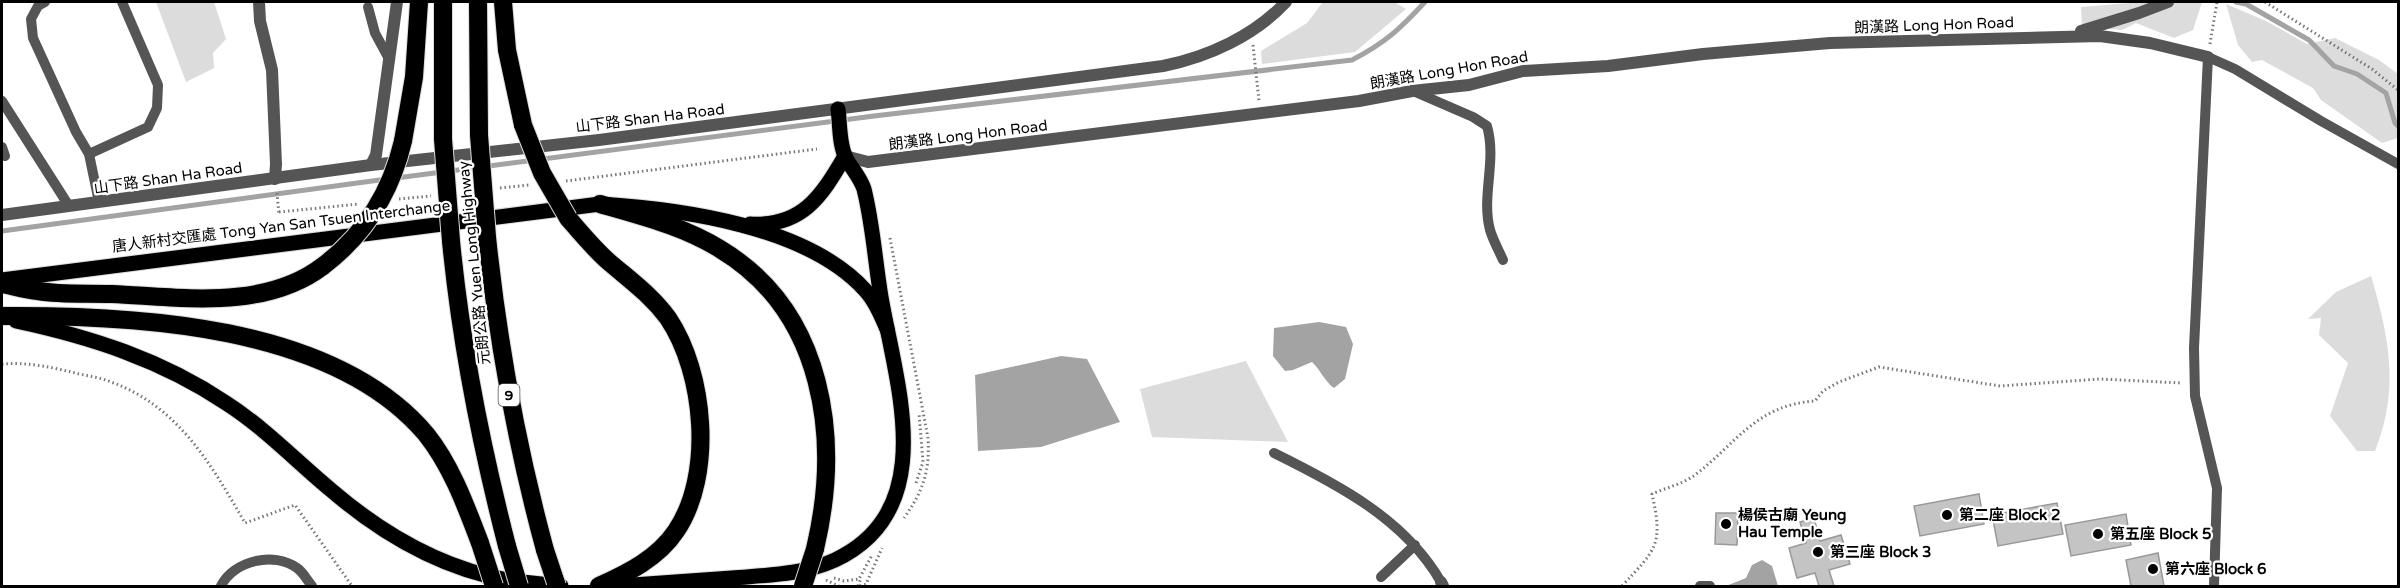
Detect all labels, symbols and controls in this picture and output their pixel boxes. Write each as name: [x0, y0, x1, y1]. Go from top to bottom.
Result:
street label: 朗漢路 Long Hon Road: [1854, 13, 2014, 37]
street label: 朗漢路 Long Hon Road: [1369, 47, 1529, 93]
street label: 山下路 Shan Ha Road: [574, 100, 726, 136]
street label: 朗漢路 Long Hon Road: [887, 116, 1049, 154]
street label: 山下路 Shan Ha Road: [92, 159, 244, 197]
street label: 元朗公路 Yuen Long Highway: [454, 160, 494, 366]
street label: 唐人新村交匯處 Tong Yan San Tsuen Interchange: [111, 196, 451, 256]
road number: 9: [498, 384, 520, 406]
place label: 楊侯古廟 Yeung Hau Temple: [1738, 506, 1847, 542]
place label: 第二座 Block 2: [1959, 506, 2061, 524]
marker: 第二座 Block 2: [1940, 508, 1954, 522]
marker: 楊侯古廟 Yeung Hau Temple: [1719, 517, 1733, 531]
place label: 第五座 Block 5: [2110, 525, 2212, 543]
marker: 第五座 Block 5: [2091, 527, 2105, 541]
place label: 第三座 Block 3: [1830, 543, 1932, 561]
marker: 第三座 Block 3: [1811, 545, 1825, 559]
place label: 第六座 Block 6: [2165, 560, 2267, 578]
marker: 第六座 Block 6: [2146, 562, 2160, 576]

